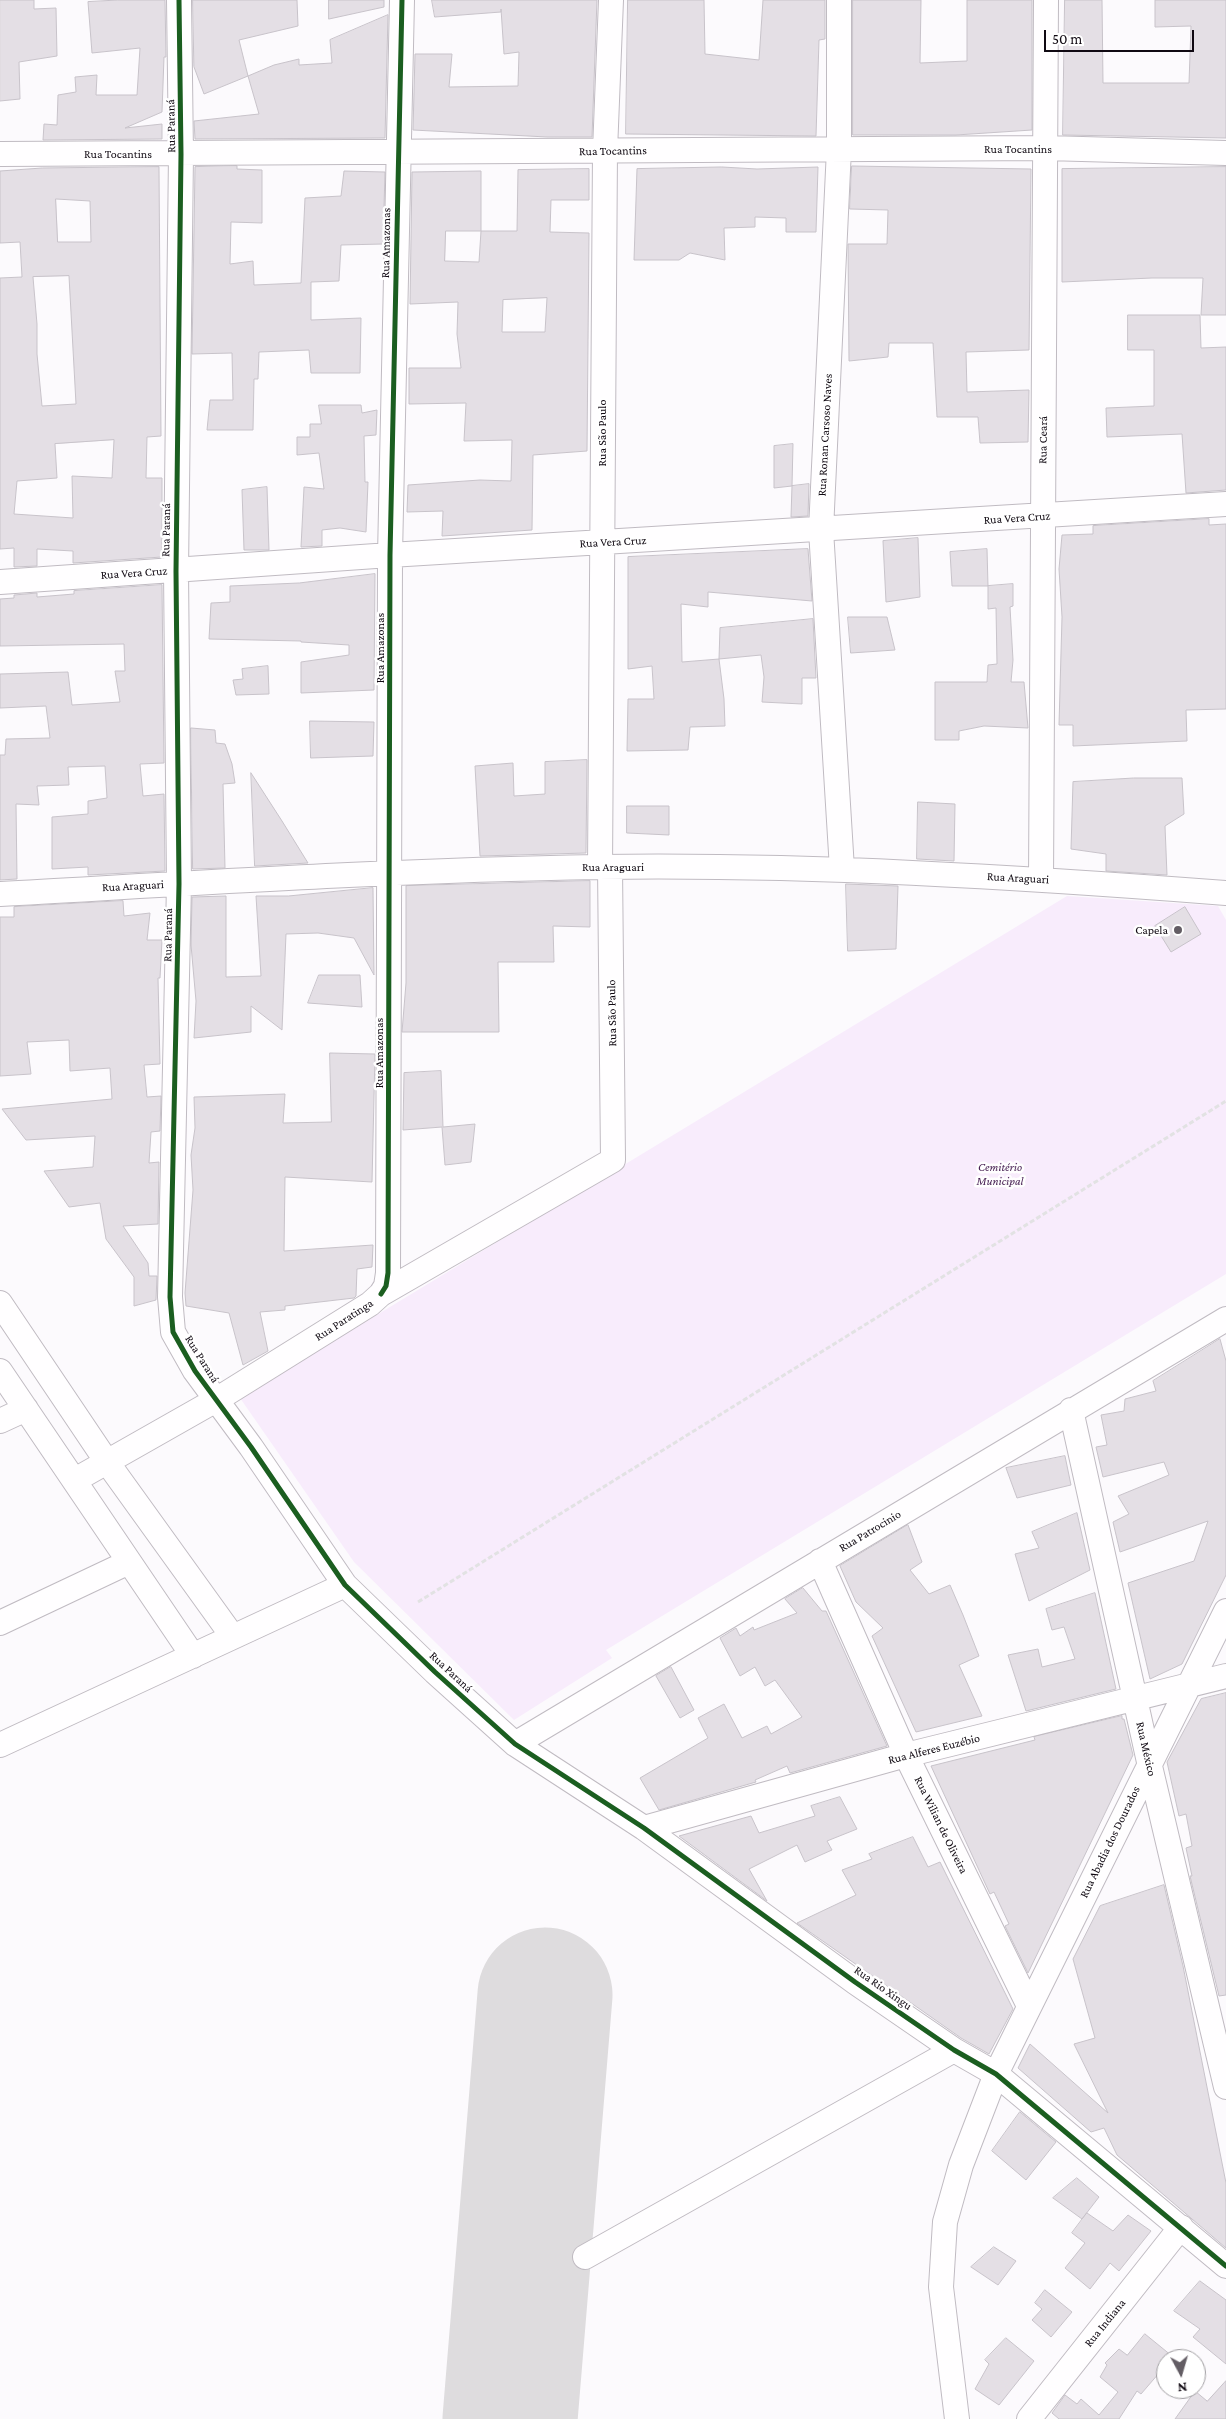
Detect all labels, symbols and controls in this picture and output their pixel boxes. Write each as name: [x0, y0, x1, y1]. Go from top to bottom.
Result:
scale bar: [1046, 20, 1196, 52]
text: 50 m: [1052, 31, 1082, 47]
street label: Rua Paraná: [163, 99, 179, 153]
street label: Rua Tocantins: [984, 142, 1052, 156]
street label: Rua Tocantins: [579, 143, 647, 159]
street label: Rua Tocantins: [84, 147, 152, 161]
street label: Rua Amazonas: [378, 208, 394, 278]
street label: Rua Ronan Carsoso Naves: [815, 373, 835, 497]
street label: Rua São Paulo: [595, 400, 609, 466]
street label: Rua Ceará: [1035, 416, 1051, 464]
street label: Rua Paraná: [158, 503, 174, 557]
street label: Rua Vera Cruz: [983, 508, 1051, 528]
street label: Rua Vera Cruz: [579, 533, 647, 551]
street label: Rua Vera Cruz: [100, 563, 168, 583]
street label: Rua Amazonas: [373, 613, 387, 683]
street label: Rua Araguari: [582, 860, 644, 874]
street label: Rua Araguari: [987, 869, 1049, 887]
street label: Rua Araguari: [102, 877, 164, 895]
street label: Rua Paraná: [160, 908, 176, 962]
place label: Capela: [1135, 923, 1168, 937]
marker: Capela: [1172, 924, 1184, 936]
street label: Rua São Paulo: [604, 979, 620, 1047]
street label: Rua Amazonas: [372, 1018, 386, 1088]
park label: Cemitério Municipal: [976, 1160, 1024, 1188]
street label: Rua Paratinga: [312, 1296, 376, 1344]
street label: Rua Paraná: [182, 1332, 222, 1386]
street label: Rua Patrocinio: [836, 1507, 904, 1555]
street label: Rua Paraná: [426, 1648, 476, 1696]
street label: Rua México: [1133, 1720, 1159, 1778]
street label: Rua Alferes Euzébio: [887, 1731, 981, 1767]
street label: Rua Wilian de Oliveira: [911, 1774, 971, 1876]
street label: Rua Abadia dos Dourados: [1077, 1784, 1143, 1900]
street label: Rua Rio Xingu: [851, 1963, 915, 2013]
street label: Rua Indiana: [1081, 2296, 1129, 2350]
north arrow: [1156, 2349, 1206, 2399]
text: N: [1177, 2379, 1188, 2396]

